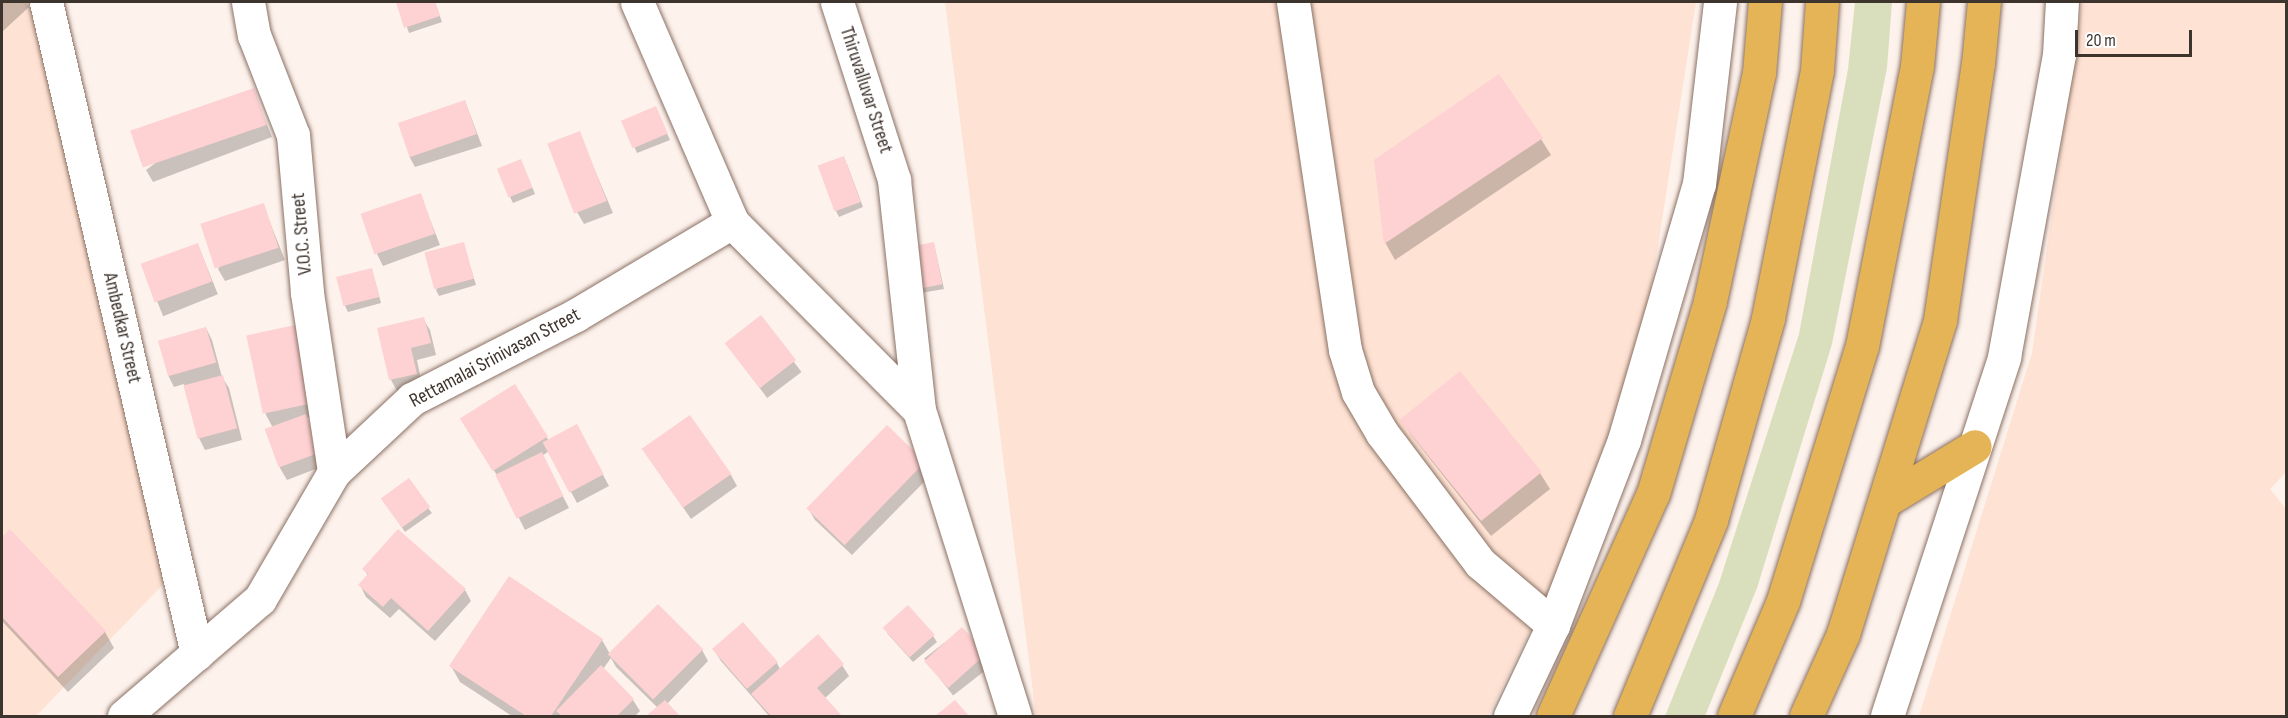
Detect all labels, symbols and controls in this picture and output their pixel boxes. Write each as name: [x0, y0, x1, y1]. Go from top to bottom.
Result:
scale bar: [2078, 18, 2195, 56]
street label: Thiruvalluvar Street: [834, 24, 898, 156]
text: 20 m: [2086, 30, 2116, 51]
street label: V.O.C. Street: [286, 192, 318, 276]
street label: Ambedkar Street: [98, 270, 146, 386]
street label: Rettamalai Srinivasan Street: [406, 303, 584, 413]

